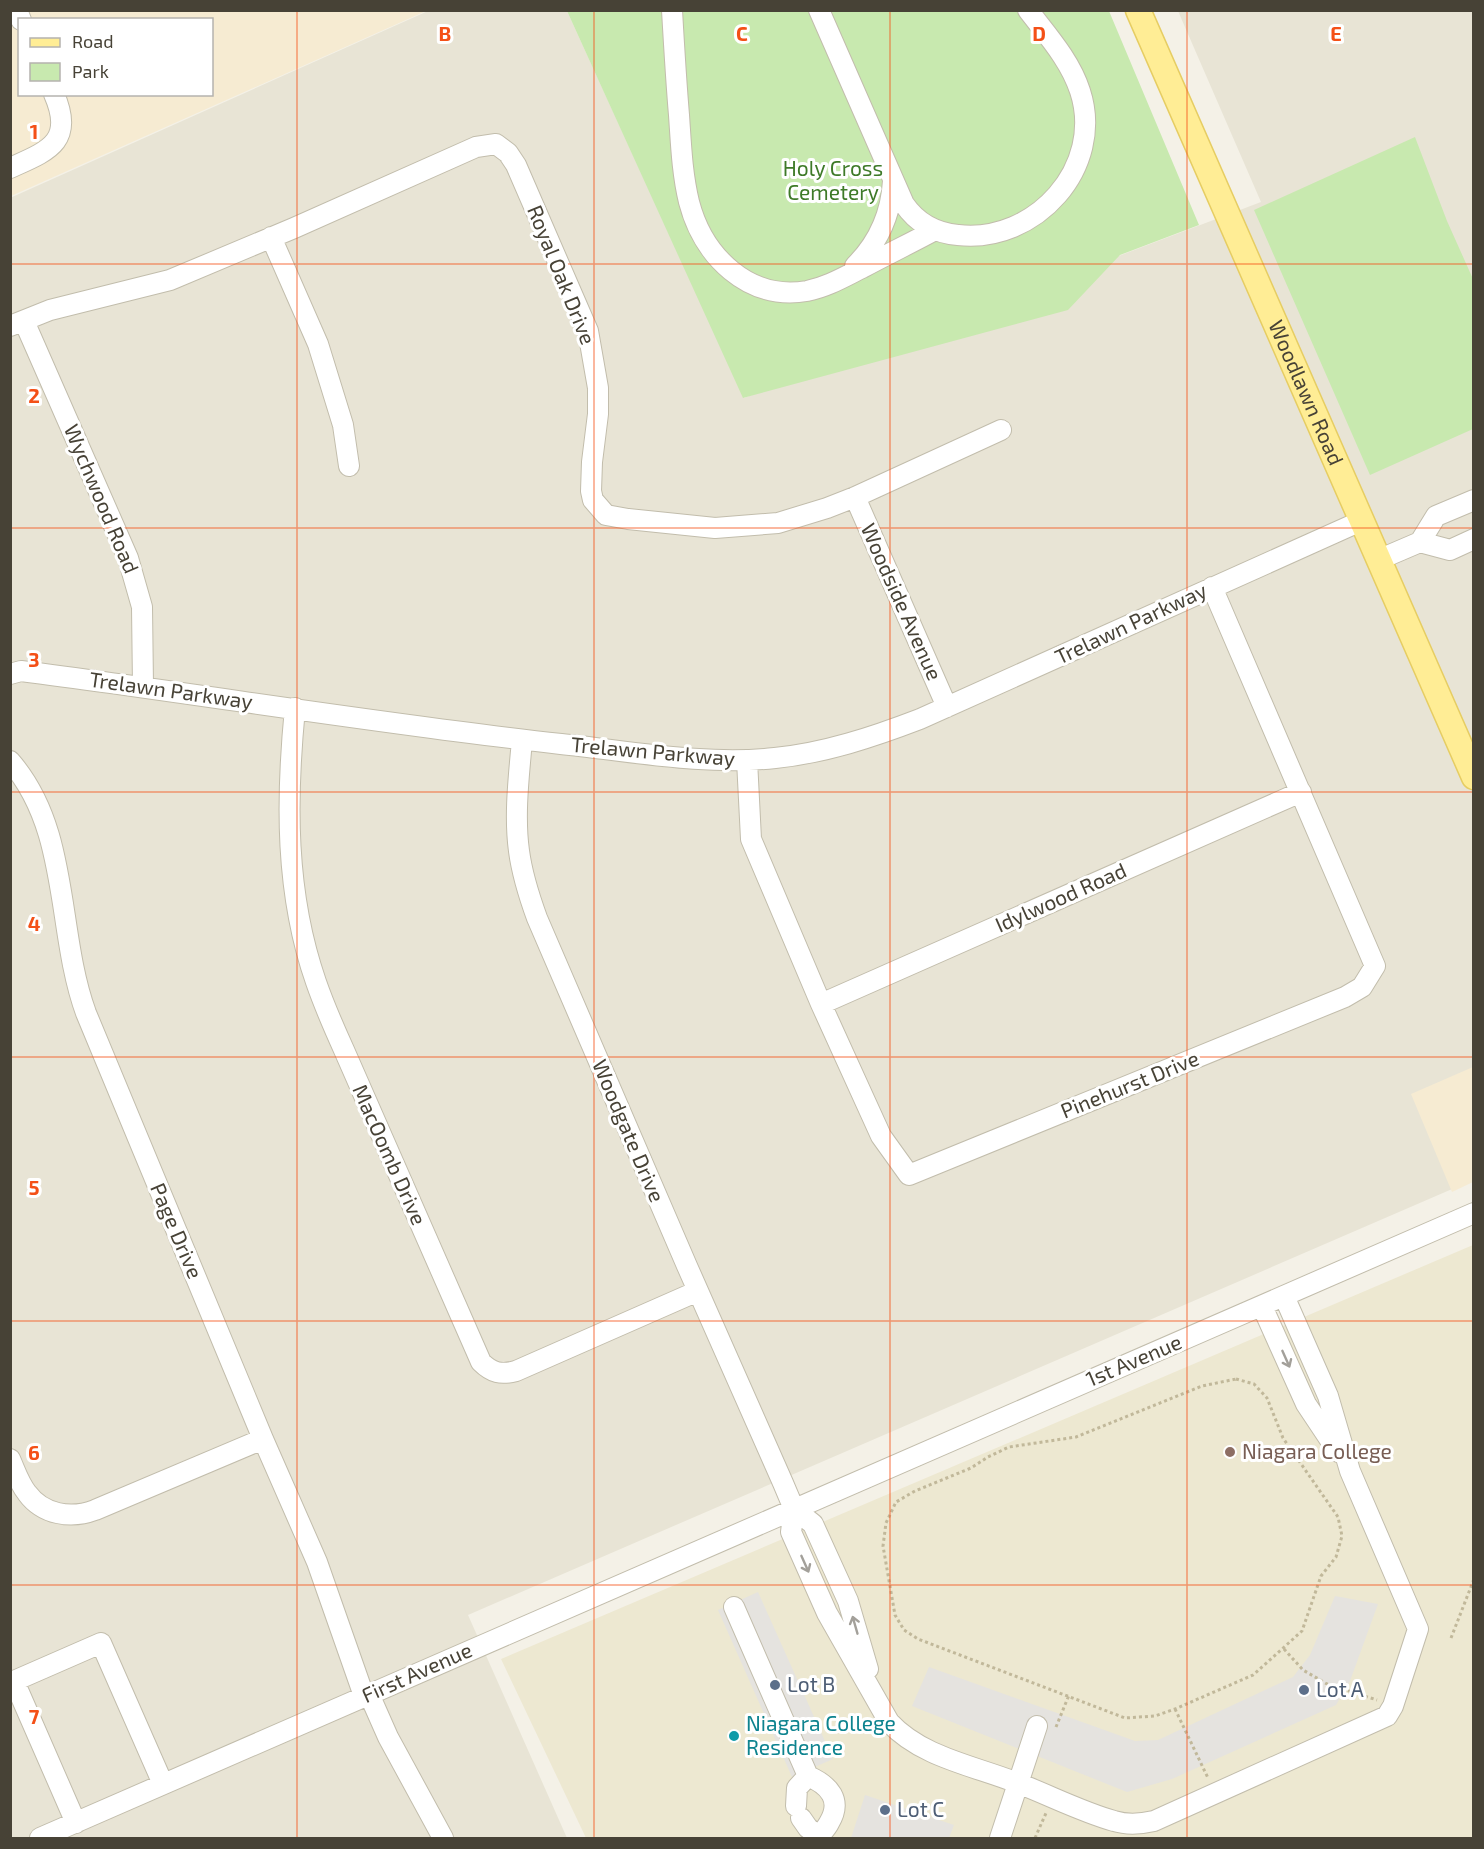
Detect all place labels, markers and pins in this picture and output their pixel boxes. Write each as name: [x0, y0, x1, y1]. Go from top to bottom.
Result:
place label: Niagara College: [1242, 1438, 1392, 1463]
marker: Niagara College: [1223, 1445, 1237, 1459]
place label: Lot B: [787, 1671, 835, 1696]
place label: Lot A: [1316, 1676, 1364, 1701]
marker: Lot B: [768, 1678, 782, 1692]
marker: Lot A: [1297, 1683, 1311, 1697]
place label: Niagara College Residence: [746, 1710, 896, 1759]
marker: Niagara College Residence: [727, 1729, 741, 1743]
place label: Lot C: [897, 1796, 944, 1821]
marker: Lot C: [878, 1803, 892, 1817]

